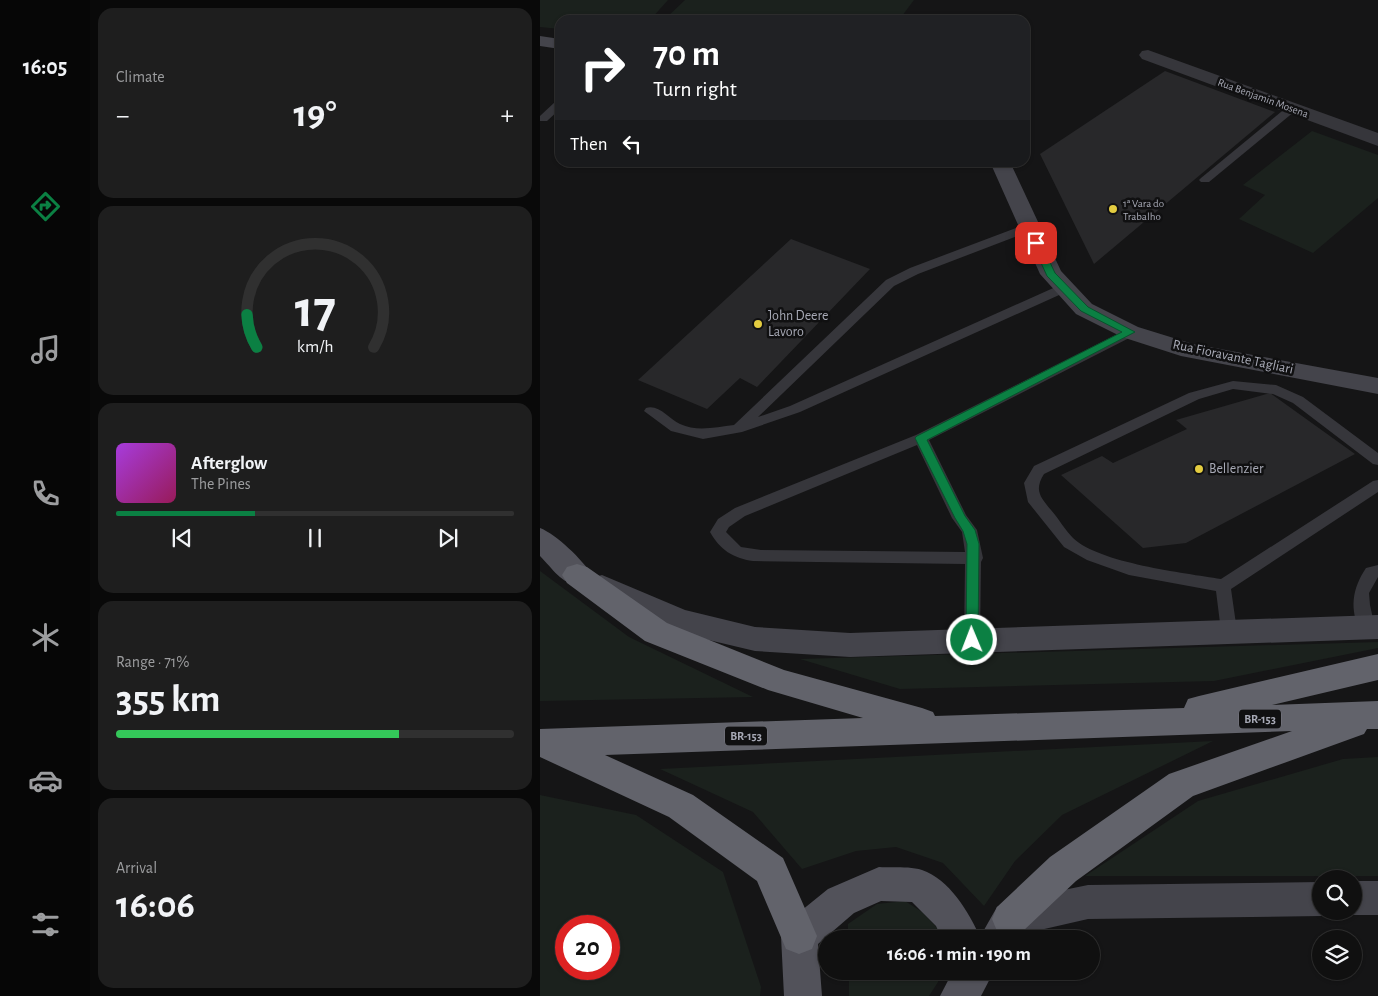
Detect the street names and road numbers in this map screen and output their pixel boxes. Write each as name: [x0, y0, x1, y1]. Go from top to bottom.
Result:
street label: Rua Benjamin Mosena: [1216, 76, 1310, 120]
street label: Rua Fioravante Tagliari: [1171, 337, 1295, 377]
road number: BR-153: [1239, 710, 1281, 729]
road number: BR-153: [725, 726, 767, 746]

